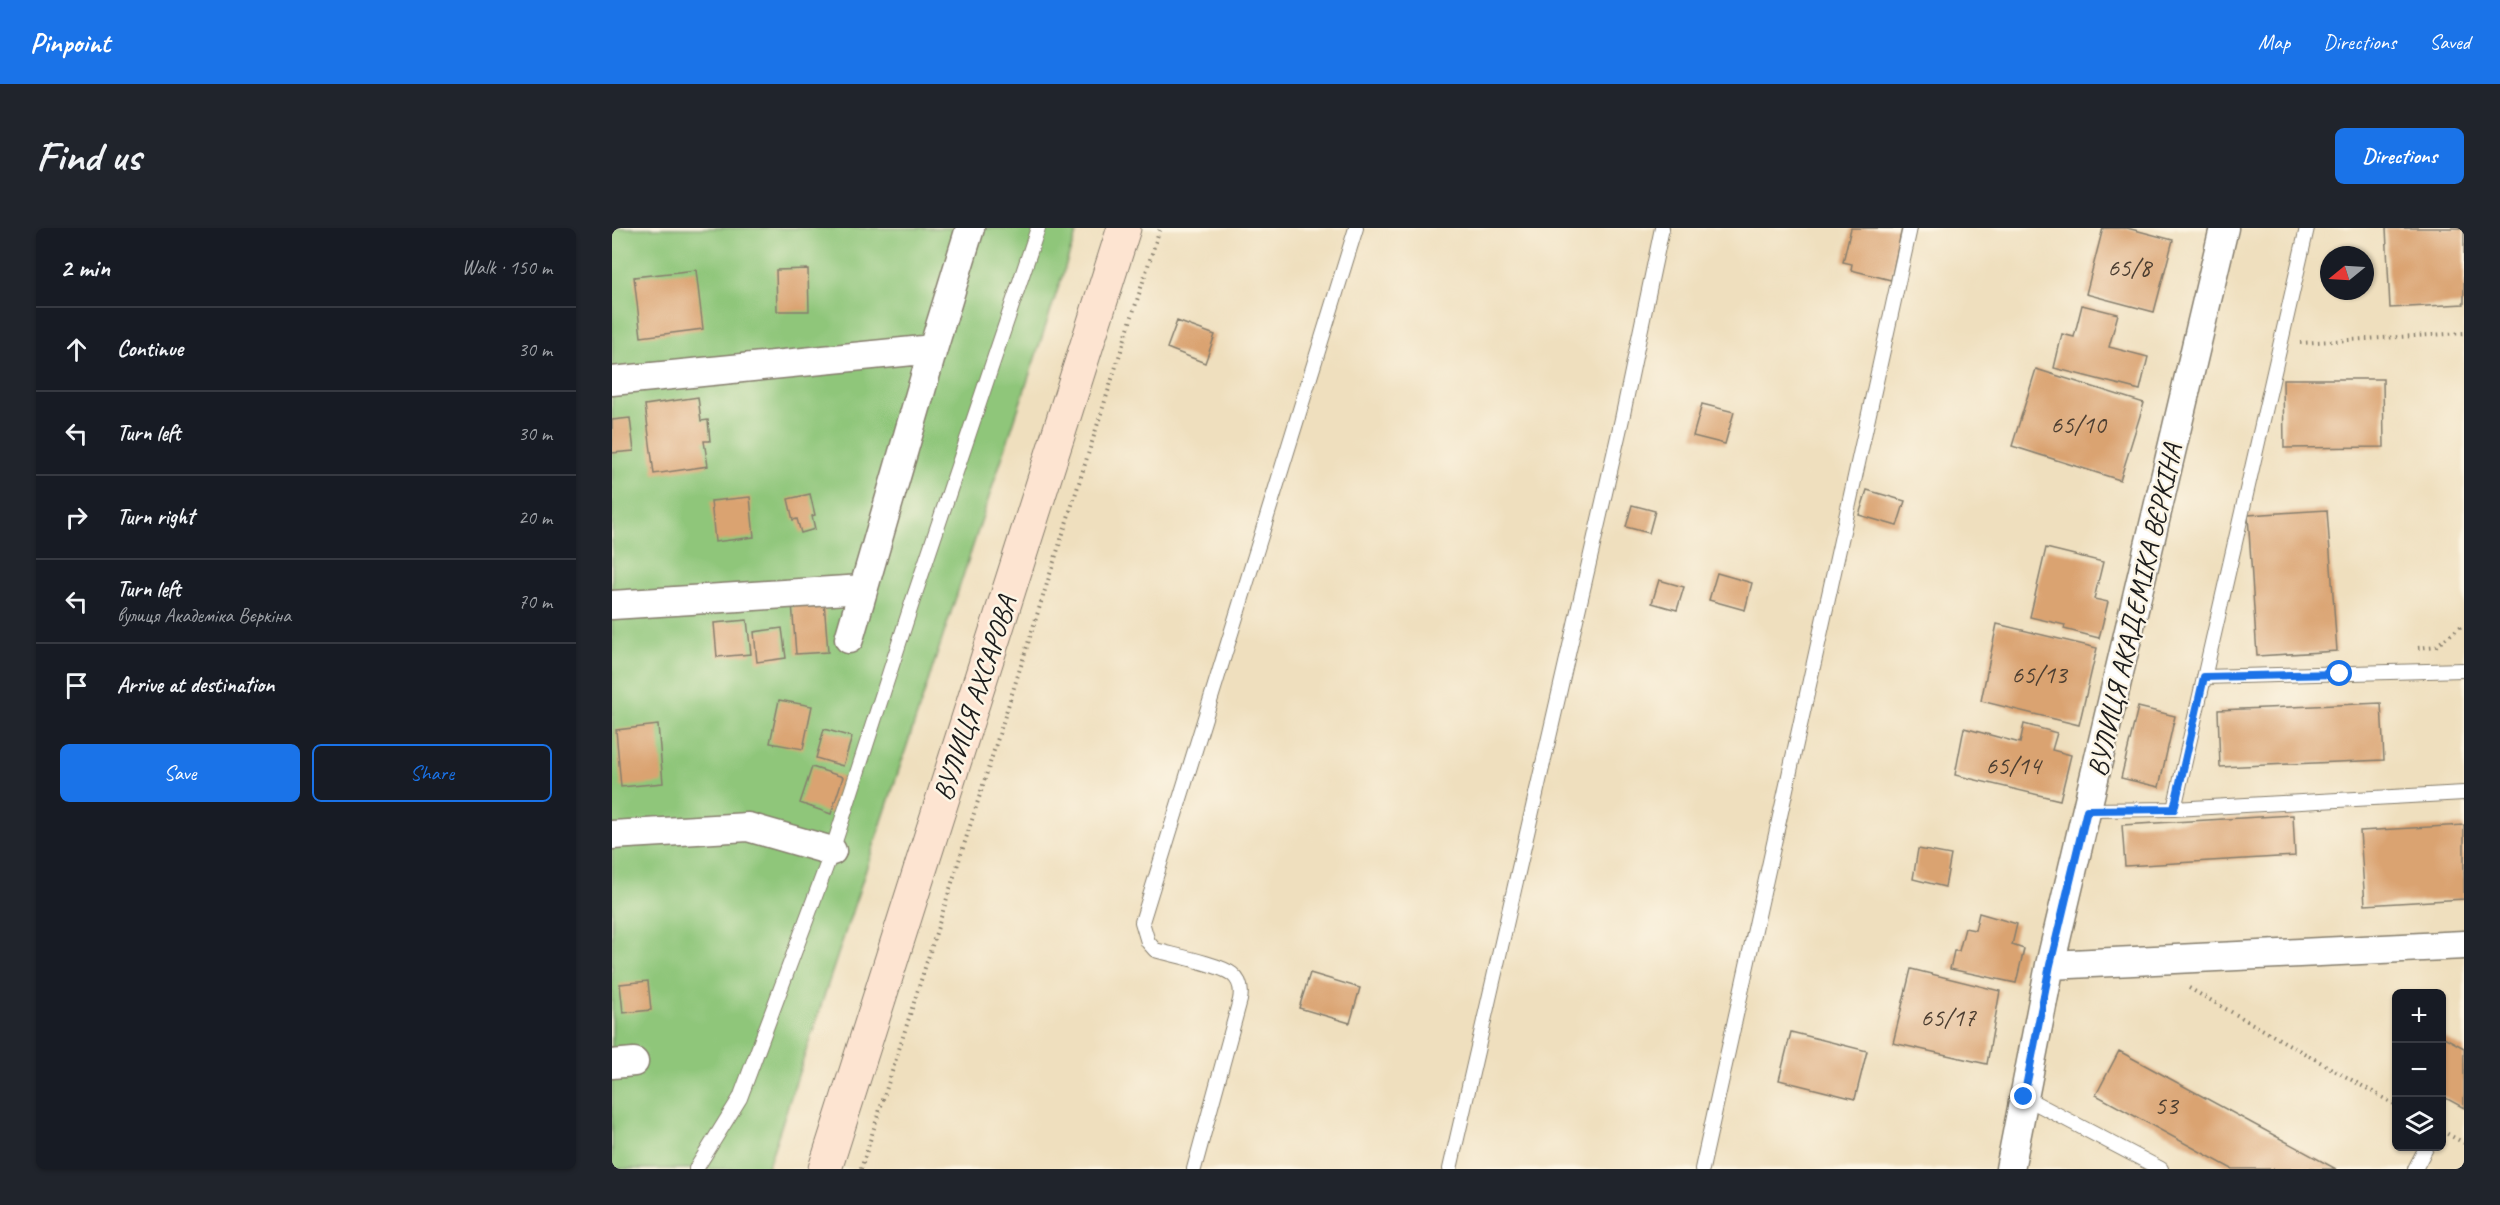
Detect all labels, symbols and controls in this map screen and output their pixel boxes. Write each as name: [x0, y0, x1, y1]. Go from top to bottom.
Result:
text: Pinpoint: [30, 25, 110, 60]
text: Map: [2258, 29, 2290, 55]
text: Directions: [2323, 29, 2396, 55]
text: Saved: [2429, 29, 2470, 55]
button: Directions: [2335, 128, 2464, 184]
text: Find us: [36, 130, 141, 183]
north arrow: [2320, 246, 2374, 300]
text: 2 min: [60, 251, 110, 284]
house number: 65/8: [2107, 251, 2153, 284]
text: Walk · 150 m: [462, 255, 552, 280]
icon: ahead: [60, 333, 93, 366]
text: Continue: [117, 335, 183, 363]
text: 30 m: [518, 337, 552, 362]
house number: 65/10: [2050, 408, 2108, 441]
icon: left: [60, 417, 93, 450]
text: Turn left: [117, 419, 181, 447]
text: 30 m: [518, 421, 552, 446]
street label: ВУЛИЦЯ АКАДЕМІКА ВЄРКІНА: [2079, 439, 2190, 780]
icon: right: [60, 501, 93, 534]
text: Turn right: [117, 503, 194, 531]
text: 20 m: [518, 505, 552, 530]
text: Turn left: [117, 575, 181, 603]
icon: left: [60, 585, 93, 618]
text: 70 m: [518, 589, 552, 614]
street label: ВУЛИЦЯ АХСАРОВА: [925, 590, 1025, 805]
text: вулиця Академіка Вєркіна: [117, 603, 291, 628]
house number: 65/13: [2011, 658, 2069, 691]
route start: [2326, 660, 2352, 686]
icon: arrive: [60, 669, 93, 702]
text: Arrive at destination: [117, 671, 274, 699]
button: Save: [60, 744, 300, 802]
button: Share: [312, 744, 552, 802]
house number: 65/14: [1985, 749, 2043, 782]
map controls: [2392, 989, 2446, 1151]
button: +: [2392, 989, 2446, 1043]
house number: 65/17: [1920, 1001, 1977, 1034]
button: −: [2392, 1043, 2446, 1097]
route end: [2010, 1083, 2036, 1109]
house number: 53: [2154, 1089, 2180, 1122]
button: layers: [2392, 1097, 2446, 1151]

